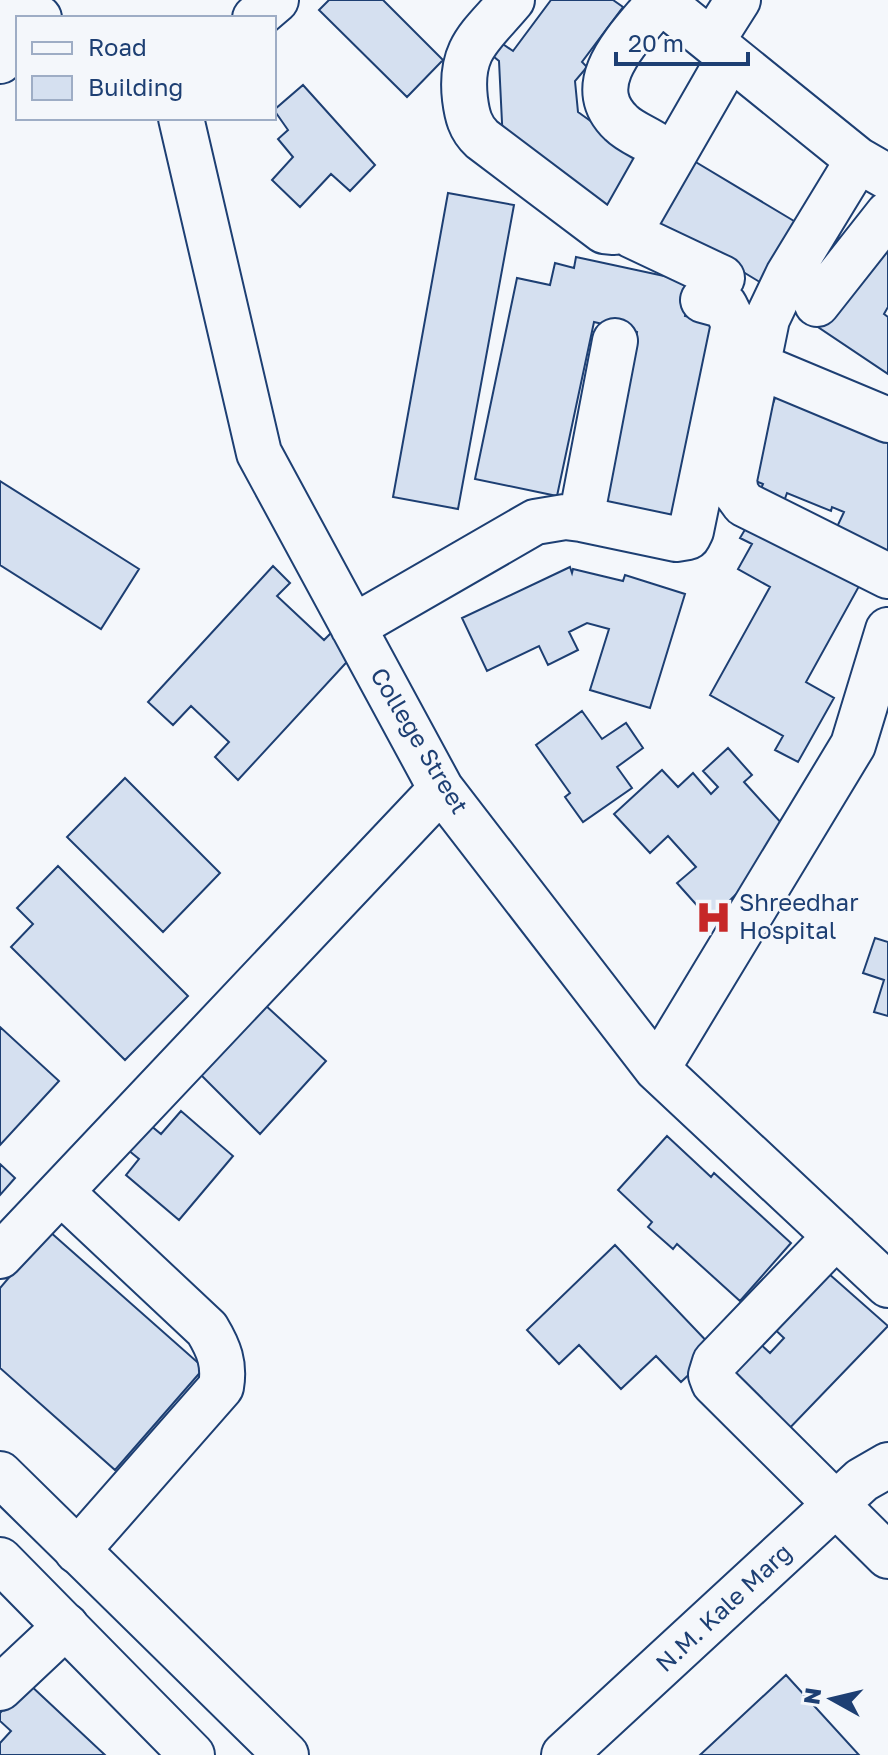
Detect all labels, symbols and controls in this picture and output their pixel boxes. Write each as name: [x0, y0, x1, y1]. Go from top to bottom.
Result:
legend: [16, 16, 276, 120]
scale bar: [616, 16, 748, 66]
text: 20 m: [628, 28, 684, 57]
text: Road: [88, 32, 147, 61]
text: Building: [88, 72, 183, 101]
street label: College Street: [365, 662, 475, 819]
place label: Shreedhar Hospital: [739, 887, 859, 944]
hospital icon: Shreedhar Hospital: [694, 898, 732, 936]
street label: N.M. Kale Marg: [649, 1537, 797, 1677]
north arrow: [792, 1659, 872, 1739]
text: N: [797, 1686, 826, 1706]

